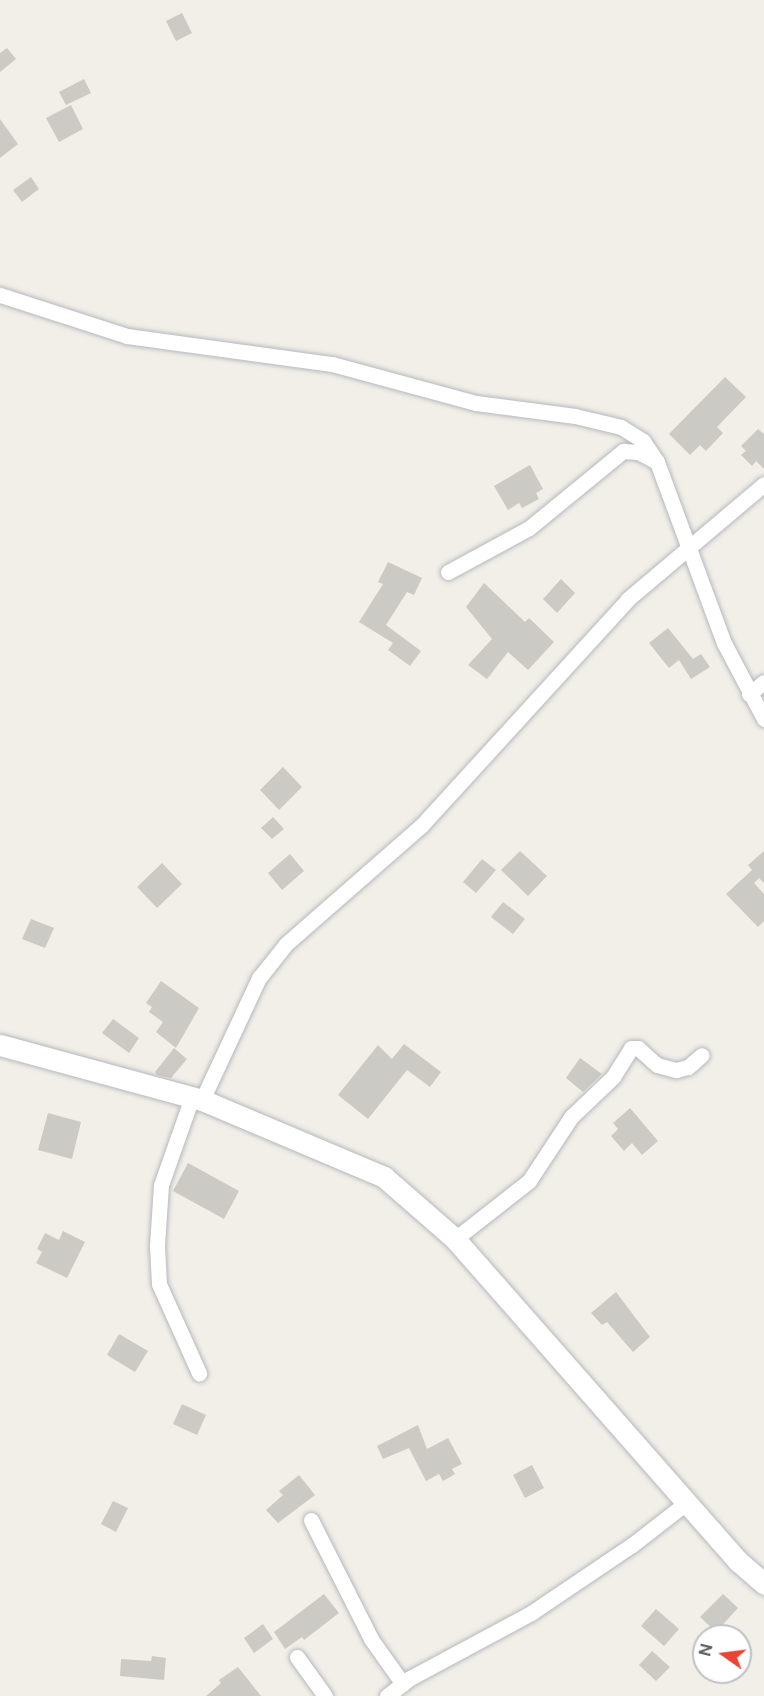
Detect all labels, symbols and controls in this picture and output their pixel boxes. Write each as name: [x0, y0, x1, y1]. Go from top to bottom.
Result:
north arrow: [692, 1624, 752, 1684]
text: N: [695, 1642, 717, 1658]

